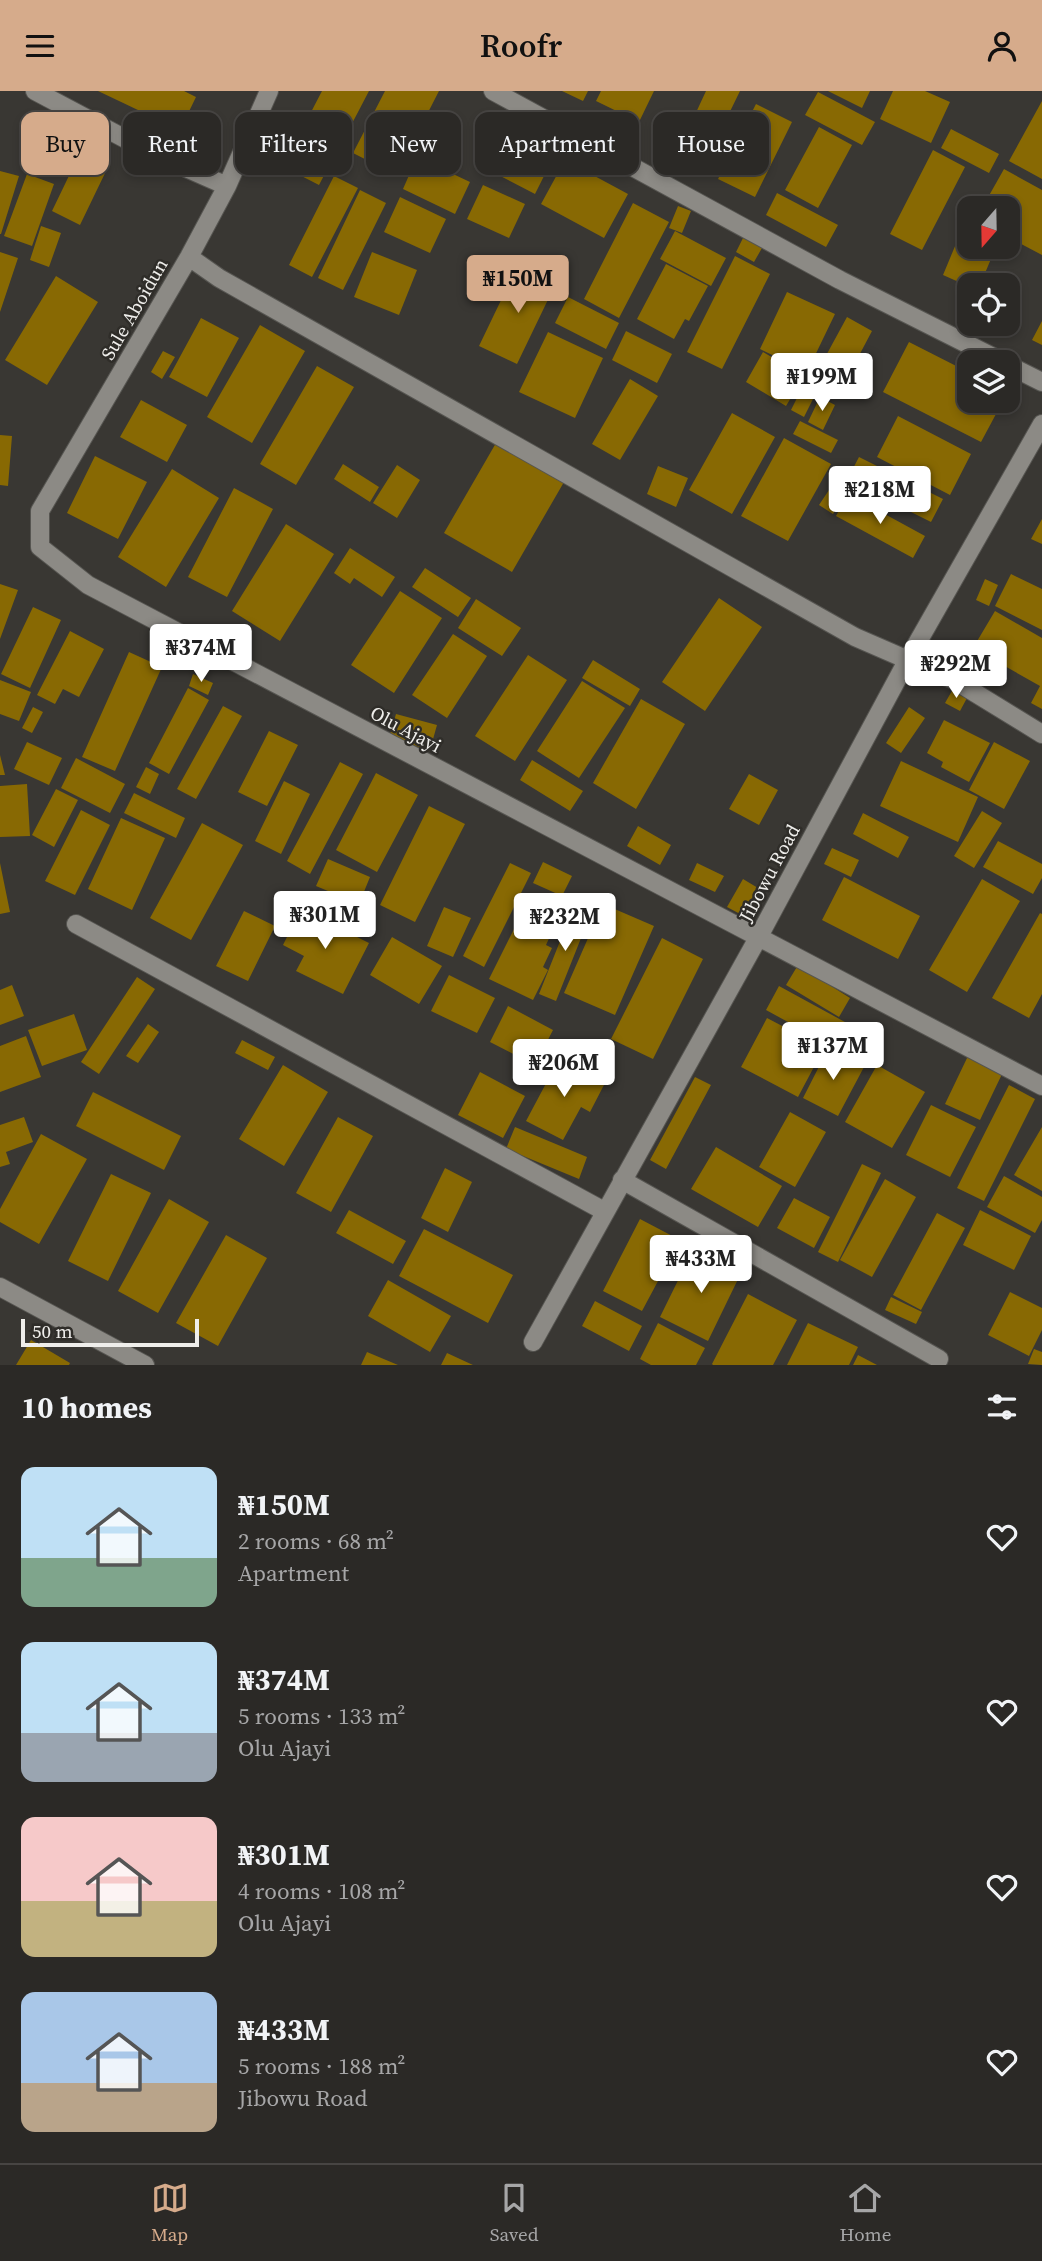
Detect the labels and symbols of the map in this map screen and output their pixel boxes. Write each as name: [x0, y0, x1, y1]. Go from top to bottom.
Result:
north arrow: [957, 196, 1020, 259]
street label: Sule Aboidun: [94, 253, 174, 365]
pin: ₦150M: [469, 255, 567, 315]
pin: ₦199M: [773, 353, 871, 413]
pin: ₦218M: [831, 467, 929, 526]
pin: ₦374M: [152, 625, 250, 684]
pin: ₦292M: [907, 641, 1005, 700]
street label: Olu Ajayi: [366, 699, 446, 759]
street label: Jibowu Road: [732, 819, 806, 927]
pin: ₦301M: [276, 891, 374, 951]
pin: ₦232M: [516, 893, 614, 953]
pin: ₦137M: [784, 1023, 882, 1082]
pin: ₦206M: [515, 1039, 613, 1099]
pin: ₦433M: [652, 1235, 750, 1295]
scale bar: [21, 1316, 200, 1348]

